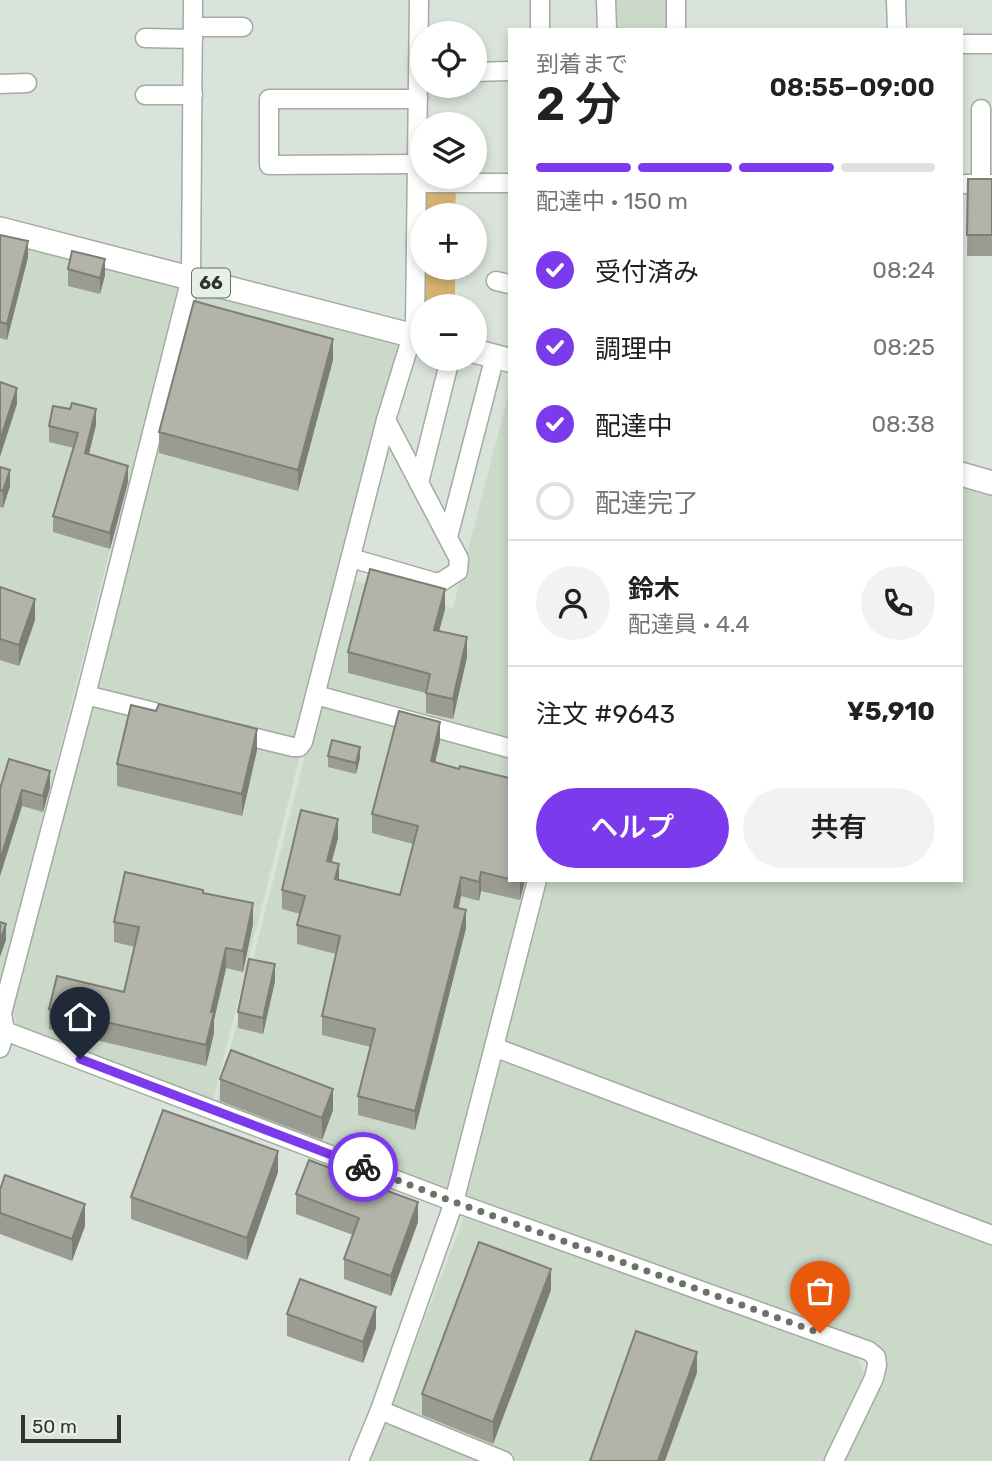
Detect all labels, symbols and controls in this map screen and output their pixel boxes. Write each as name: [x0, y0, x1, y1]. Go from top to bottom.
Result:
map controls: [410, 21, 487, 371]
button: locate: [410, 21, 487, 98]
text: 到着まで: [536, 50, 628, 78]
text: 08:55–09:00: [769, 72, 935, 103]
text: 2 分: [536, 77, 621, 132]
button: layers: [410, 112, 487, 189]
text: 配達中 · 150 m: [536, 187, 688, 215]
button: +: [410, 203, 487, 280]
icon: check: [536, 251, 574, 289]
text: 08:24: [872, 256, 935, 284]
text: 受付済み: [595, 257, 699, 288]
road number: 66: [192, 268, 230, 298]
button: −: [410, 294, 487, 371]
icon: check: [536, 328, 574, 366]
text: 08:25: [873, 333, 935, 361]
text: 調理中: [595, 334, 673, 365]
icon: check: [536, 405, 574, 443]
text: 08:38: [871, 410, 935, 438]
text: 配達中: [595, 411, 673, 442]
text: 配達完了: [595, 488, 699, 519]
button: person: [536, 566, 610, 640]
button: phone: [861, 566, 935, 640]
text: 鈴木: [628, 574, 680, 605]
text: 配達員 · 4.4: [628, 610, 750, 638]
text: ¥5,910: [847, 696, 935, 727]
text: 注文 #9643: [536, 699, 675, 730]
button: ヘルプ: [536, 788, 729, 868]
button: 共有: [743, 788, 935, 868]
pin: [50, 987, 110, 1059]
icon: home: [61, 998, 99, 1036]
courier: [328, 1132, 398, 1202]
icon: bike: [344, 1148, 382, 1186]
pin: [790, 1261, 850, 1333]
icon: bag: [801, 1272, 839, 1310]
scale bar: [21, 1412, 121, 1444]
text: 50 m: [32, 1415, 77, 1438]

